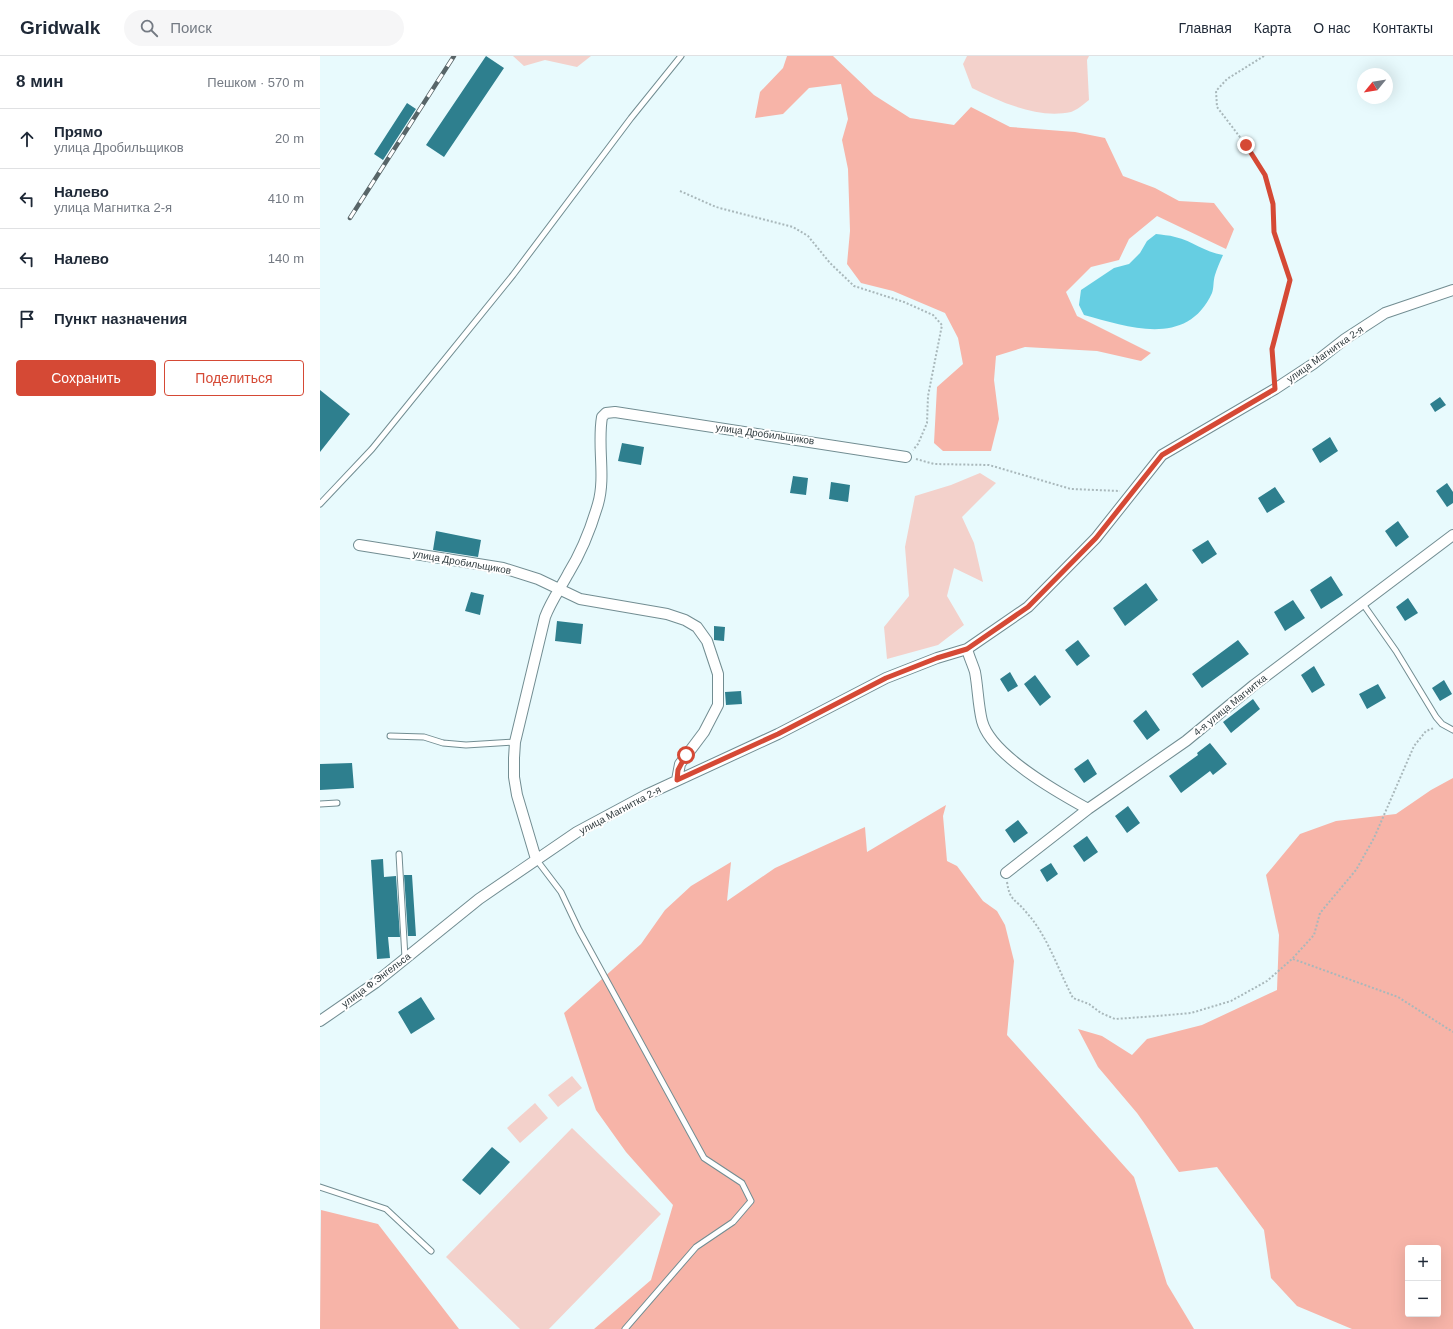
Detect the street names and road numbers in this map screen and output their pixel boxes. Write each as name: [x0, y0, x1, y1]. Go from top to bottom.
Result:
street label: улица Магнитка 2-я: [1285, 323, 1365, 385]
street label: улица Дробильщиков: [715, 422, 815, 446]
street label: улица Дробильщиков: [412, 548, 512, 576]
street label: 4-я улица Магнитка: [1191, 672, 1269, 738]
street label: улица Магнитка 2-я: [577, 784, 663, 836]
street label: улица Ф.Энгельса: [339, 950, 413, 1010]

